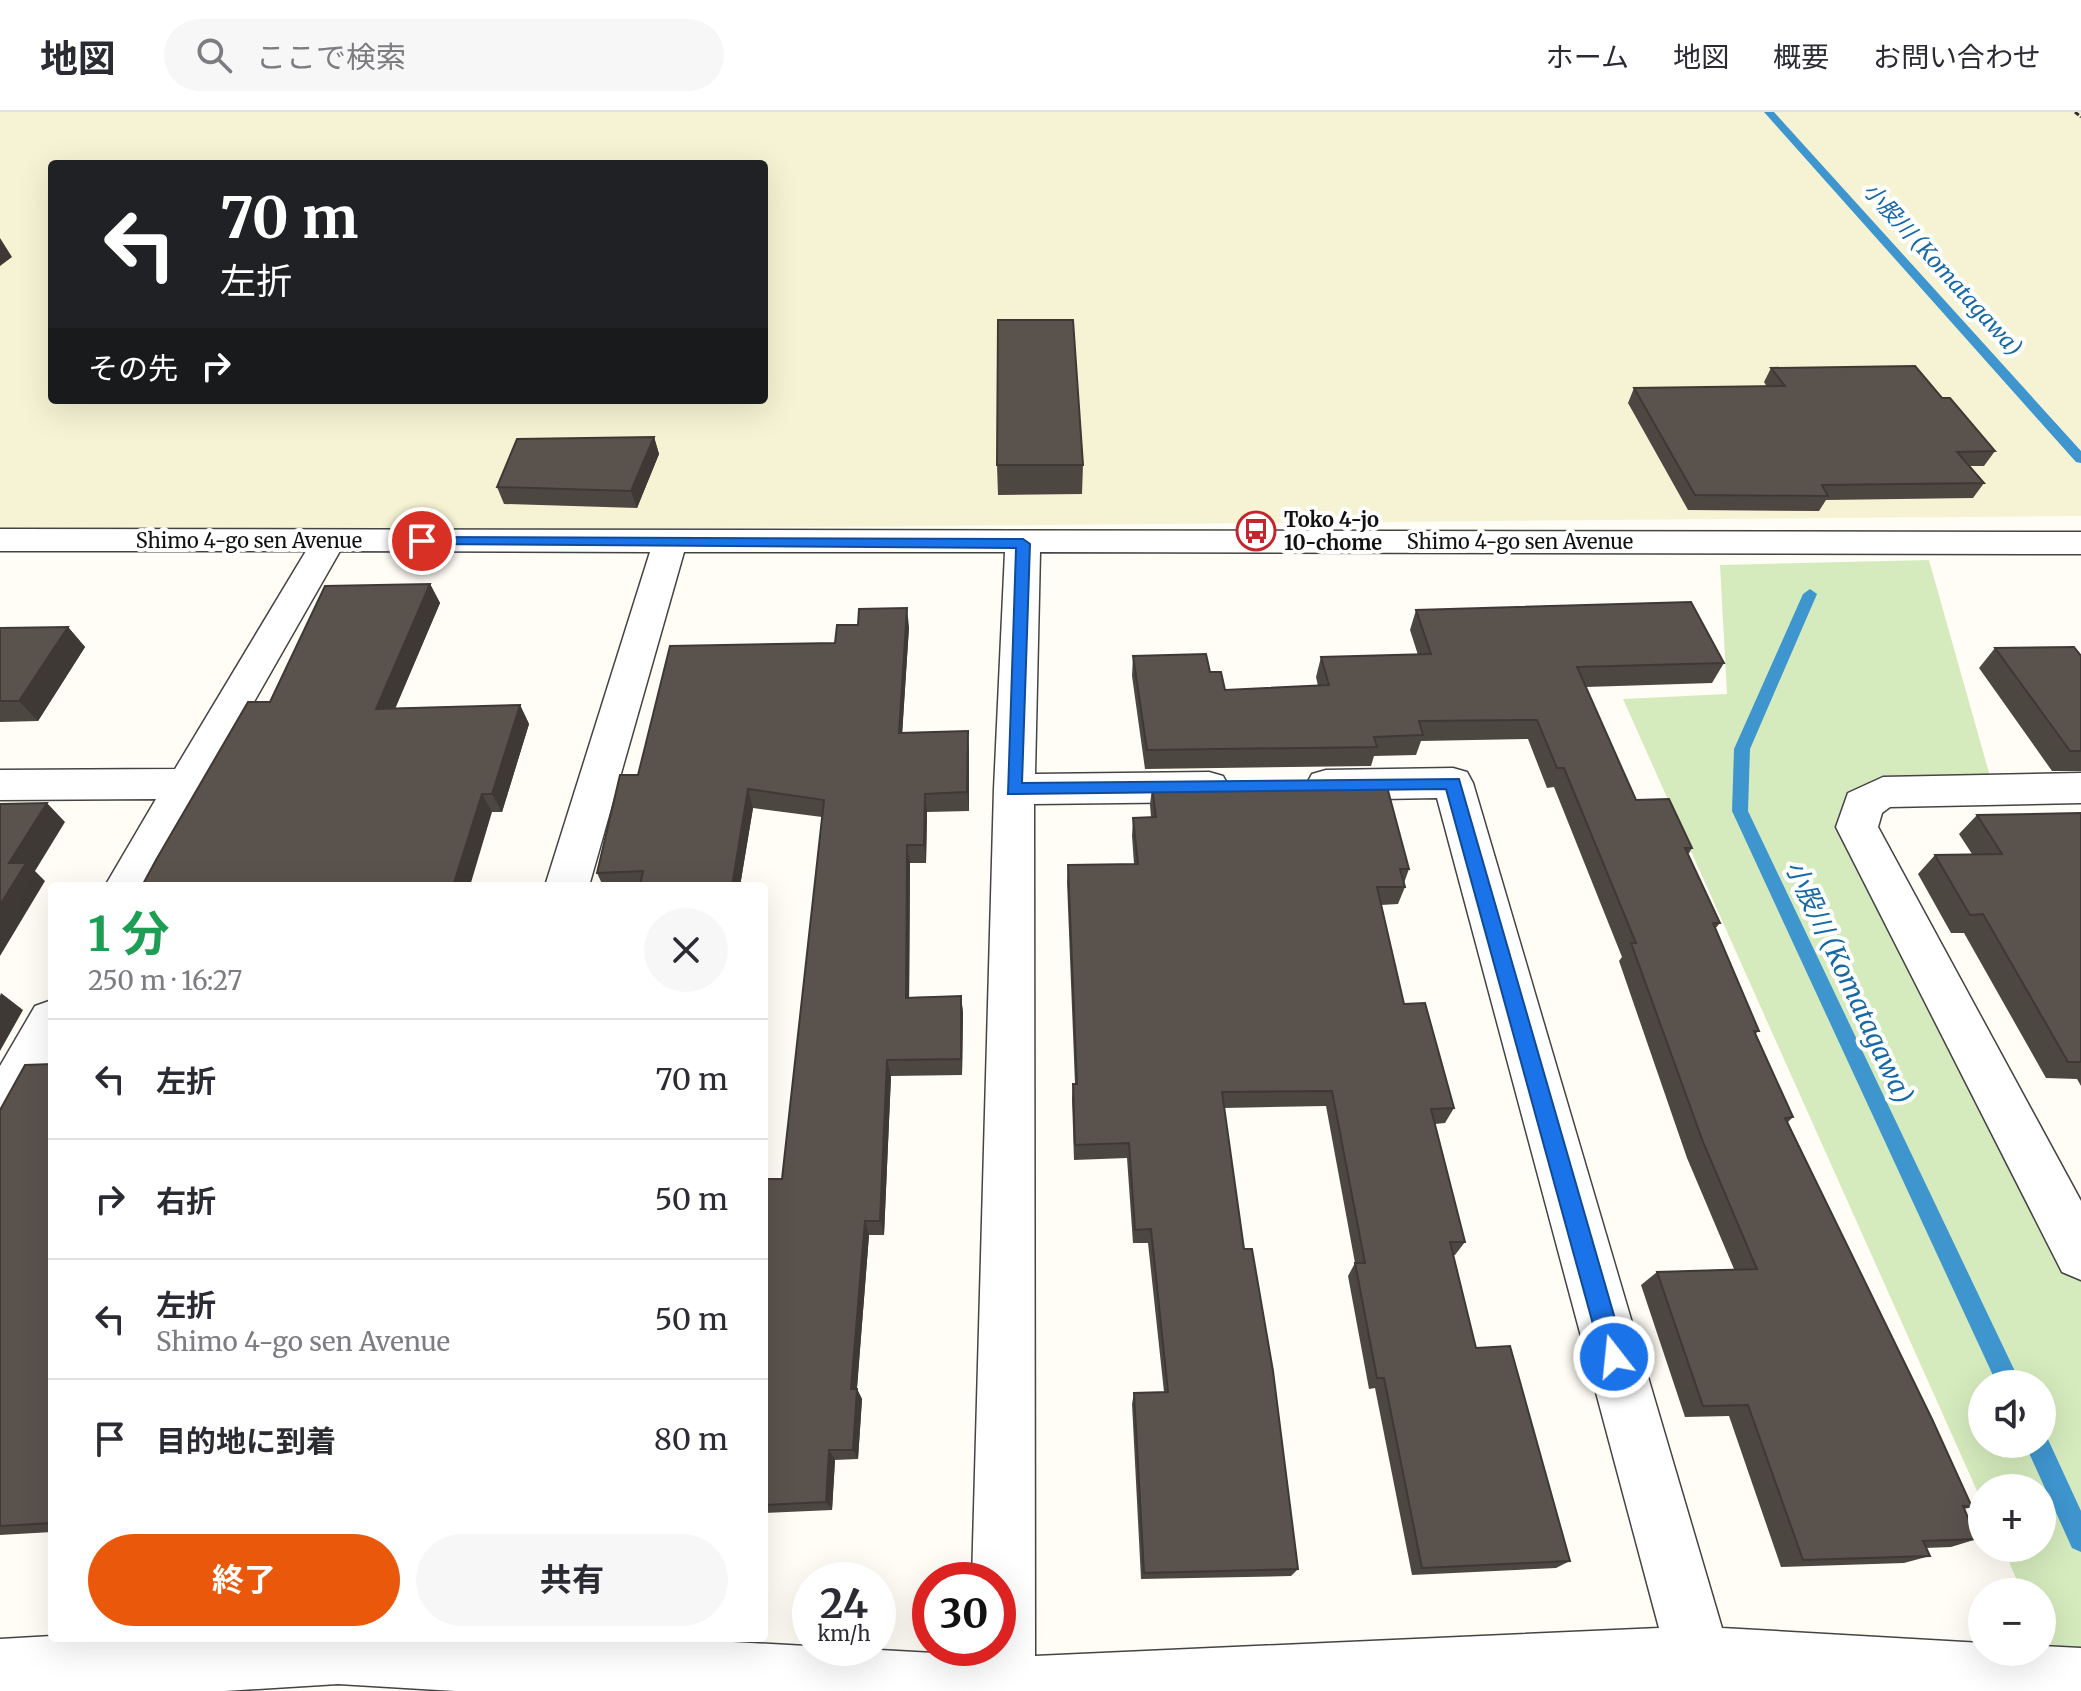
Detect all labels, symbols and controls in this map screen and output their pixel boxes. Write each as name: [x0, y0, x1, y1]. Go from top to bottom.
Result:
search box: [164, 19, 724, 91]
icon: search: [192, 33, 236, 77]
text: 地図: [40, 35, 116, 82]
text: ここで検索: [256, 38, 406, 76]
text: ホーム: [1546, 39, 1629, 75]
text: 地図: [1673, 39, 1729, 75]
text: 概要: [1773, 39, 1829, 75]
text: お問い合わせ: [1873, 39, 2041, 75]
water label: 小股川 (Komatagawa): [1858, 176, 2028, 362]
text: 70 m: [220, 183, 358, 253]
icon: left: [88, 192, 192, 296]
text: 左折: [220, 259, 292, 304]
icon: right: [194, 344, 238, 388]
text: その先: [88, 349, 178, 387]
pin: [388, 507, 456, 575]
place label: Toko 4-jo 10-chome: [1284, 507, 1382, 555]
bus stop icon: Toko 4-jo 10-chome: [1235, 510, 1277, 552]
icon: arrive: [400, 519, 444, 563]
street label: Shimo 4-go sen Avenue: [136, 528, 362, 553]
street label: Shimo 4-go sen Avenue: [1407, 529, 1633, 554]
water label: 小股川 (Komatagawa): [1779, 855, 1920, 1109]
text: 1 分: [88, 904, 170, 964]
button: close: [644, 908, 728, 992]
text: 250 m · 16:27: [88, 964, 242, 997]
icon: left: [88, 1057, 132, 1101]
text: 70 m: [655, 1060, 728, 1098]
text: 左折: [156, 1062, 216, 1100]
icon: right: [88, 1177, 132, 1221]
text: 50 m: [655, 1180, 728, 1218]
text: 右折: [156, 1182, 216, 1220]
text: 左折: [156, 1286, 216, 1324]
icon: left: [88, 1297, 132, 1341]
text: 50 m: [655, 1300, 728, 1338]
position arrow: [1572, 1315, 1656, 1399]
text: Shimo 4-go sen Avenue: [156, 1325, 450, 1358]
map controls: [1968, 1370, 2056, 1666]
button: sound: [1968, 1370, 2056, 1458]
icon: arrive: [88, 1417, 132, 1461]
text: 80 m: [654, 1420, 728, 1458]
text: 目的地に到着: [156, 1422, 336, 1460]
button: +: [1968, 1474, 2056, 1562]
button: 終了: [88, 1534, 400, 1626]
button: 共有: [416, 1534, 728, 1626]
speed limit sign: 30: [912, 1562, 1016, 1666]
button: −: [1968, 1578, 2056, 1666]
text: 24: [820, 1579, 868, 1629]
text: km/h: [818, 1621, 870, 1646]

